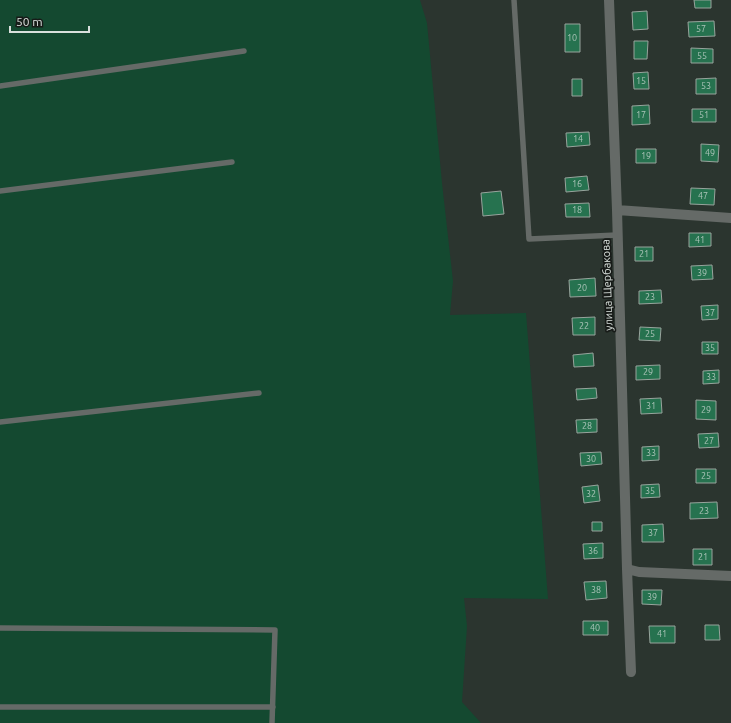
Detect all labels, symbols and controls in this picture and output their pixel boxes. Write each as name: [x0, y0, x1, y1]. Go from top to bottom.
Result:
scale bar: [10, 8, 89, 34]
text: 50 m: [16, 15, 43, 28]
house number: 57: [696, 24, 706, 34]
house number: 10: [567, 33, 577, 43]
house number: 55: [697, 51, 707, 61]
house number: 15: [636, 76, 646, 86]
house number: 53: [701, 81, 711, 91]
house number: 17: [636, 110, 646, 120]
house number: 51: [699, 110, 709, 120]
house number: 14: [573, 134, 583, 144]
house number: 49: [705, 148, 715, 158]
house number: 19: [641, 151, 651, 161]
house number: 16: [572, 179, 582, 189]
house number: 47: [698, 191, 708, 201]
house number: 18: [572, 205, 582, 215]
house number: 41: [695, 235, 705, 245]
street label: улица Щербакова: [599, 239, 615, 331]
house number: 21: [639, 249, 649, 259]
house number: 39: [697, 268, 707, 278]
house number: 20: [577, 283, 587, 293]
house number: 23: [645, 292, 655, 302]
house number: 37: [705, 308, 715, 318]
house number: 22: [579, 321, 589, 331]
house number: 25: [645, 329, 655, 339]
house number: 35: [705, 343, 715, 353]
house number: 29: [643, 367, 653, 377]
house number: 33: [706, 372, 716, 382]
house number: 31: [646, 401, 656, 411]
house number: 29: [701, 405, 711, 415]
house number: 28: [582, 421, 592, 431]
house number: 27: [704, 436, 714, 446]
house number: 33: [646, 448, 656, 458]
house number: 30: [586, 454, 596, 464]
house number: 25: [701, 471, 711, 481]
house number: 35: [645, 486, 655, 496]
house number: 32: [586, 489, 596, 499]
house number: 23: [699, 506, 709, 516]
house number: 37: [648, 528, 658, 538]
house number: 36: [588, 546, 598, 556]
house number: 21: [698, 552, 708, 562]
house number: 38: [591, 585, 601, 595]
house number: 39: [647, 592, 657, 602]
house number: 40: [590, 623, 600, 633]
house number: 41: [657, 629, 667, 639]

